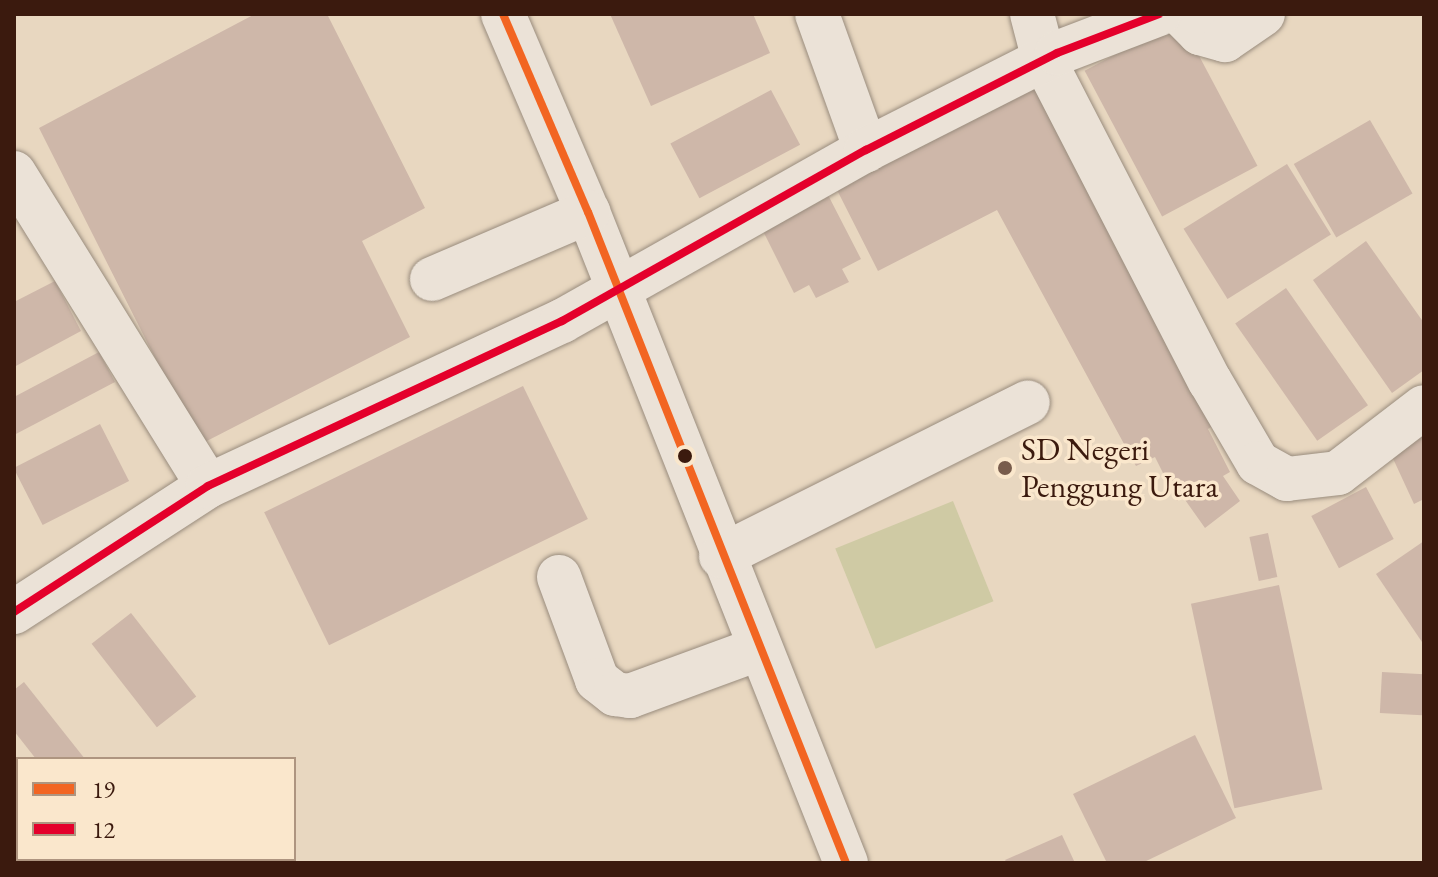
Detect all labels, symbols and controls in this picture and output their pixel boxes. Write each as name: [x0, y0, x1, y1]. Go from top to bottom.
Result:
place label: SD Negeri Penggung Utara: [1021, 431, 1218, 506]
unlabelled marker: [677, 448, 693, 464]
marker: SD Negeri Penggung Utara: [996, 459, 1014, 477]
legend: [16, 757, 296, 861]
text: 19: [92, 774, 115, 805]
text: 12: [92, 814, 115, 845]

